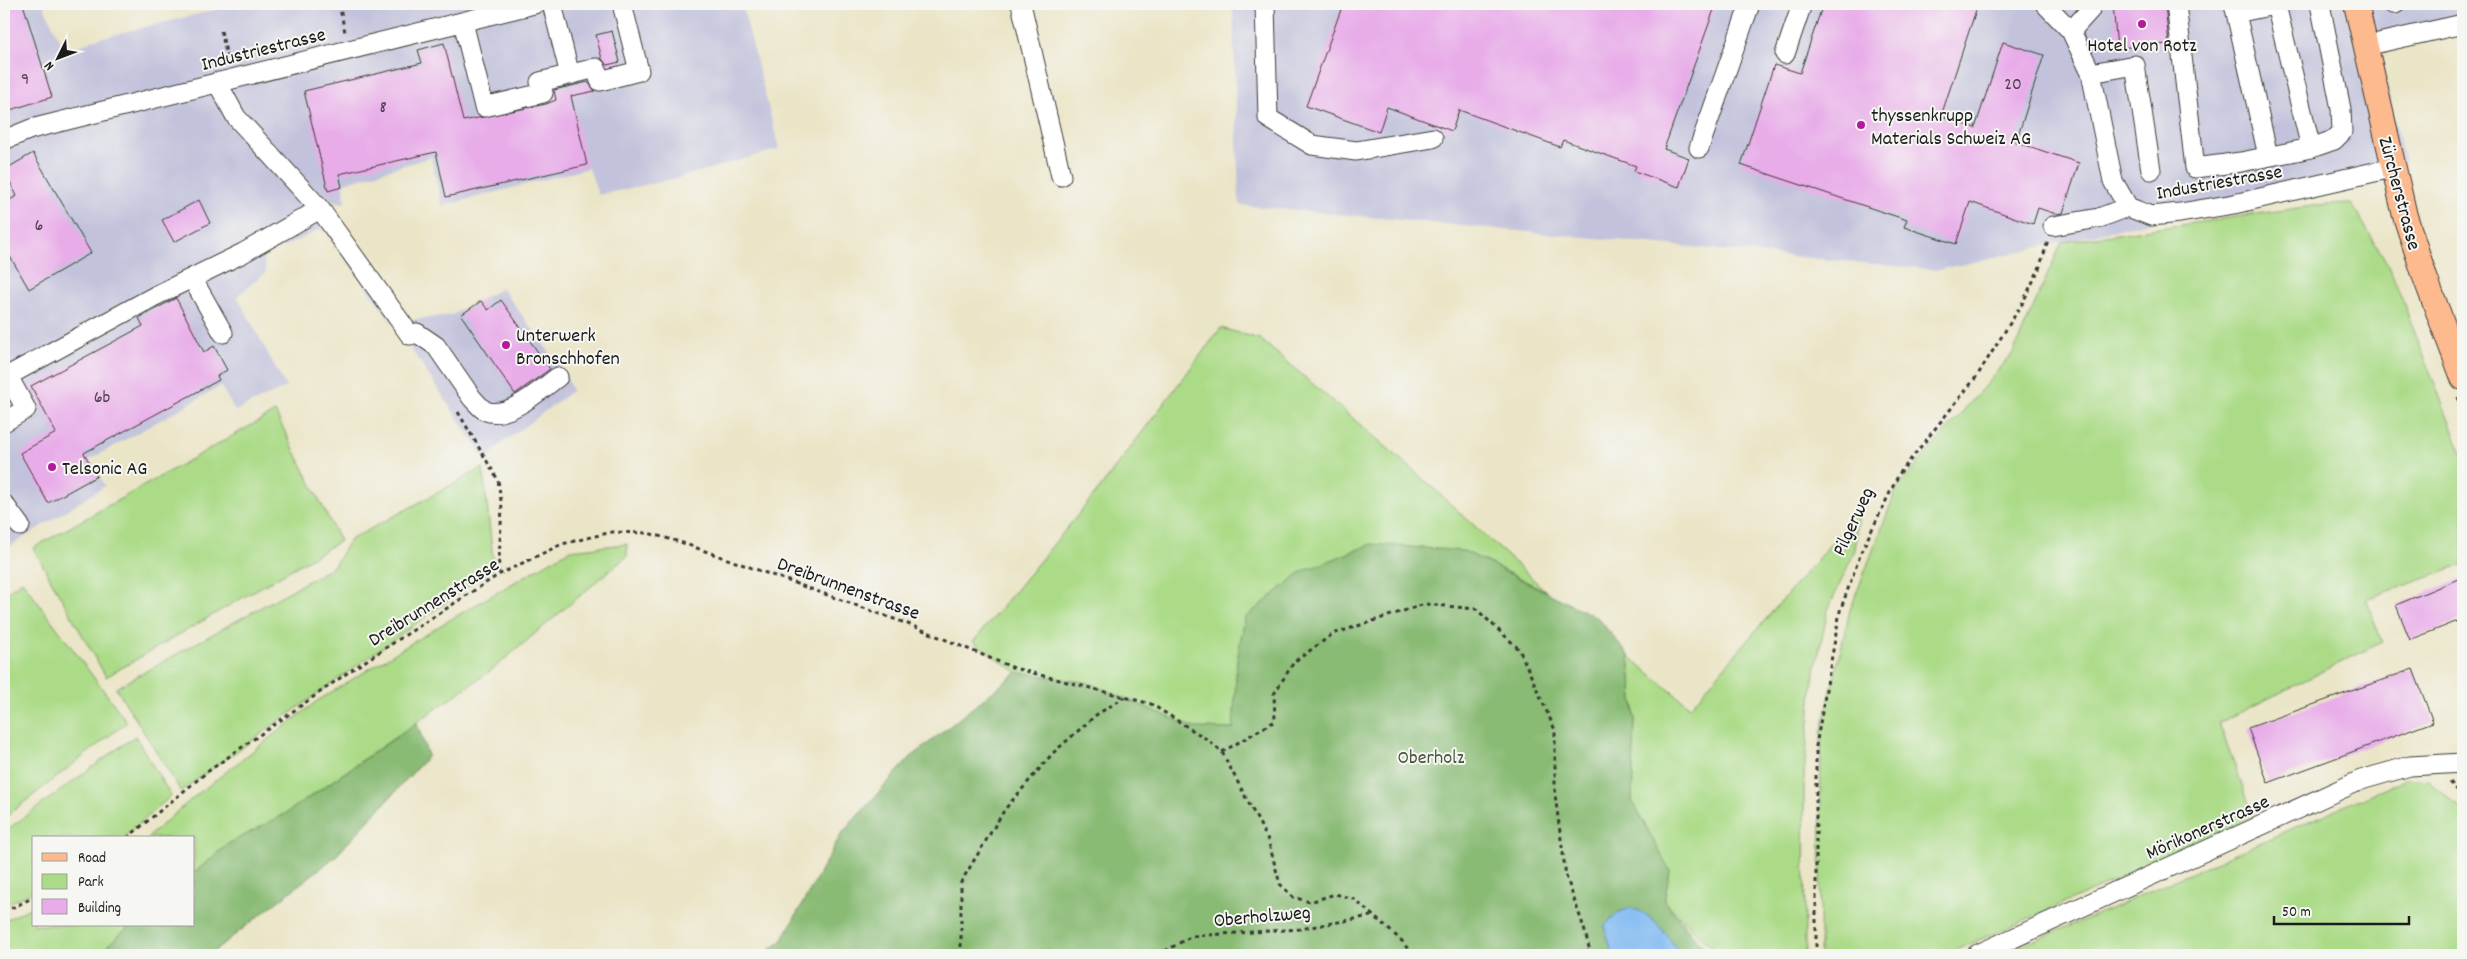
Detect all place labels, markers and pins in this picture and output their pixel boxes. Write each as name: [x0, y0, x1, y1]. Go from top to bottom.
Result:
marker: Hotel von Rotz: [2136, 18, 2148, 30]
place label: Hotel von Rotz: [2087, 33, 2197, 61]
place label: thyssenkrupp Materials Schweiz AG: [1871, 103, 2031, 154]
marker: thyssenkrupp Materials Schweiz AG: [1855, 119, 1867, 131]
place label: Unterwerk Bronschhofen: [516, 323, 620, 374]
marker: Unterwerk Bronschhofen: [500, 339, 512, 351]
place label: Telsonic AG: [62, 456, 147, 484]
marker: Telsonic AG: [46, 461, 58, 473]

